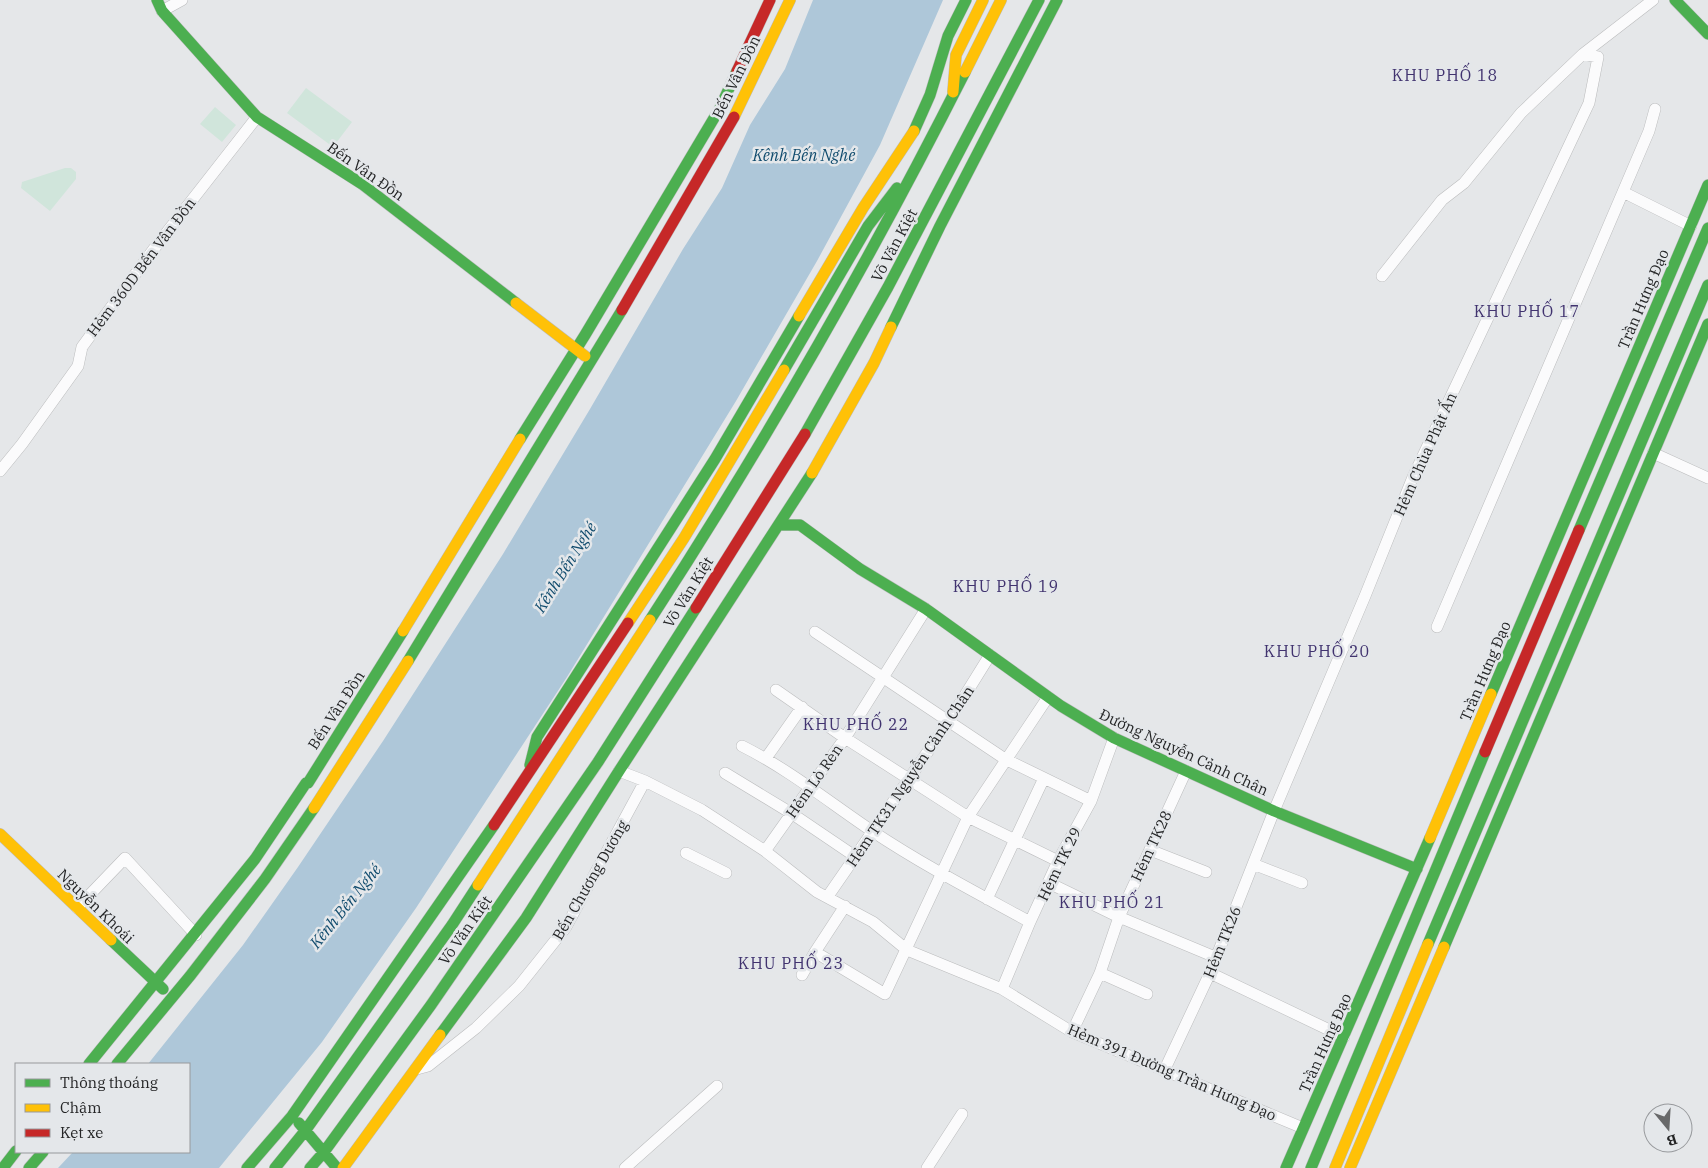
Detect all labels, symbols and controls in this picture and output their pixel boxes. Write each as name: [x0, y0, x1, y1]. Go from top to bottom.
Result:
street label: Bến Vân Đồn: [708, 32, 764, 122]
district label: KHU PHỐ 18: [1392, 62, 1498, 85]
street label: Bến Vân Đồn: [324, 137, 409, 205]
water label: Kênh Bến Nghé: [752, 145, 856, 165]
street label: Hẻm 360D Bến Vân Đồn: [83, 194, 200, 340]
street label: Võ Văn Kiệt: [867, 205, 921, 285]
street label: Trần Hưng Đạo: [1613, 246, 1673, 352]
district label: KHU PHỐ 17: [1474, 298, 1580, 321]
street label: Hẻm Chùa Phật Ấn: [1387, 388, 1461, 519]
water label: Kênh Bến Nghé: [529, 517, 601, 617]
street label: Võ Văn Kiệt: [659, 553, 717, 631]
district label: KHU PHỐ 19: [953, 573, 1059, 596]
street label: Trần Hưng Đạo: [1455, 618, 1515, 724]
district label: KHU PHỐ 20: [1264, 638, 1370, 661]
street label: Bến Vân Đồn: [304, 667, 369, 753]
street label: Hẻm TK31 Nguyễn Cảnh Chân: [842, 681, 978, 870]
street label: Đường Nguyễn Cảnh Chân: [1096, 704, 1272, 800]
district label: KHU PHỐ 22: [803, 711, 909, 734]
street label: Hẻm Lò Rèn: [782, 740, 847, 822]
street label: Hẻm TK28: [1126, 808, 1176, 884]
street label: Bến Chương Dương: [548, 817, 632, 943]
street label: Hẻm TK 29: [1033, 824, 1085, 904]
water label: Kênh Bến Nghé: [304, 859, 386, 953]
street label: Nguyễn Khoái: [54, 865, 139, 948]
district label: KHU PHỐ 21: [1059, 889, 1165, 912]
street label: Võ Văn Kiệt: [434, 892, 496, 968]
street label: Hẻm TK26: [1199, 903, 1245, 981]
district label: KHU PHỐ 23: [738, 950, 844, 973]
street label: Trần Hưng Đạo: [1295, 990, 1355, 1096]
street label: Hẻm 391 Đường Trần Hưng Ðạo: [1065, 1019, 1279, 1125]
legend: [15, 1063, 190, 1153]
text: Thông thoáng: [60, 1073, 158, 1092]
text: Chậm: [60, 1098, 102, 1117]
north arrow: [1643, 1103, 1693, 1153]
text: Kẹt xe: [60, 1123, 103, 1142]
text: B: [1664, 1130, 1679, 1150]

